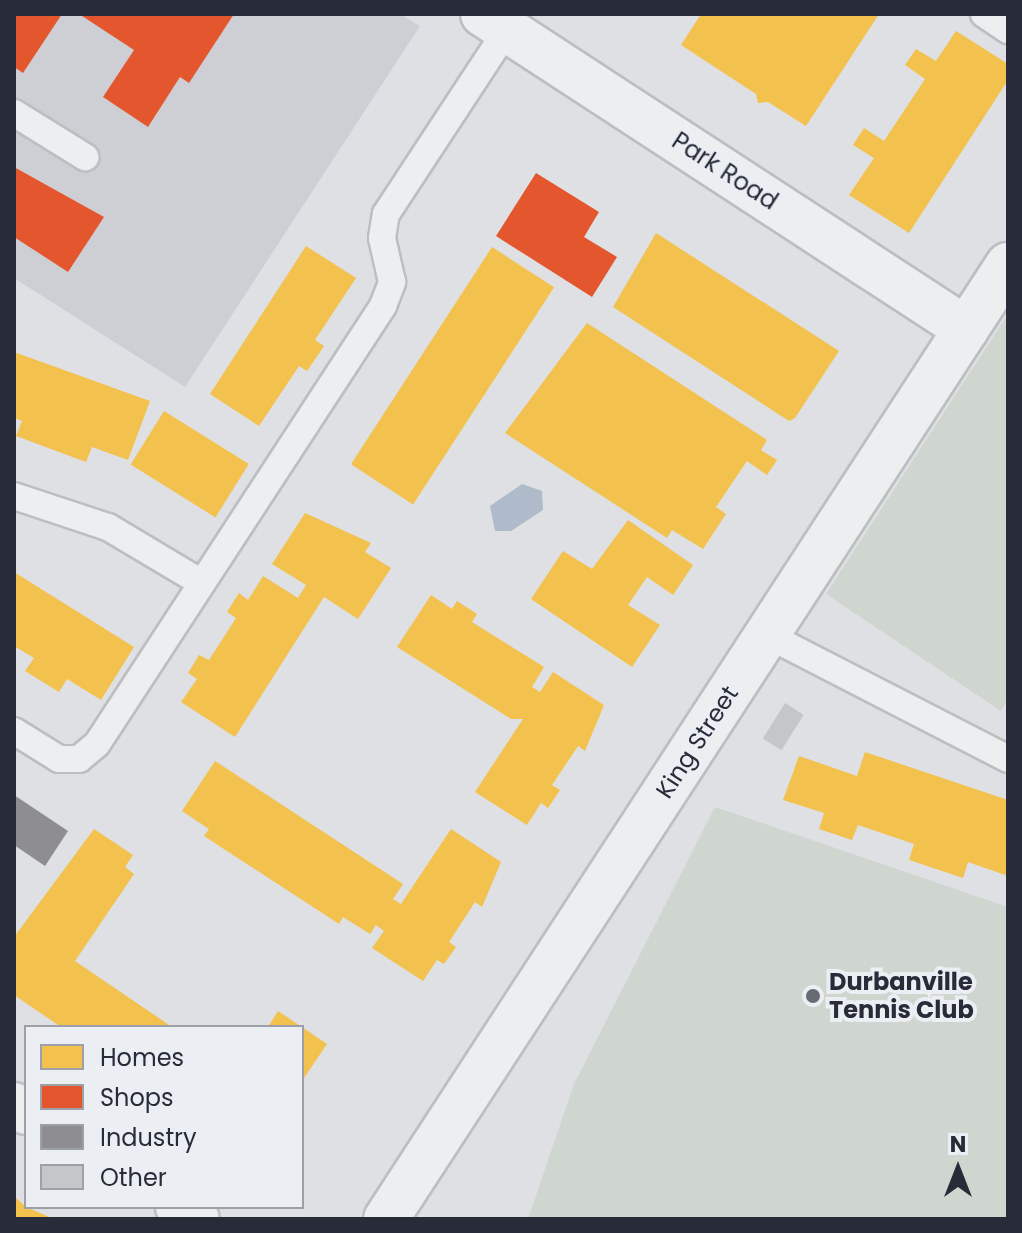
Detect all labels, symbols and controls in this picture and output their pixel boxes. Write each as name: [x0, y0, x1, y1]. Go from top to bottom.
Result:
street label: Park Road: [667, 126, 783, 216]
street label: King Street: [650, 680, 744, 804]
place label: Durbanville Tennis Club: [829, 968, 974, 1024]
marker: Durbanville Tennis Club: [804, 987, 822, 1005]
legend: [24, 1025, 304, 1209]
text: Homes: [100, 1041, 184, 1074]
text: Shops: [100, 1081, 174, 1114]
text: Industry: [100, 1121, 197, 1154]
north arrow: [918, 1129, 998, 1209]
text: N: [950, 1129, 966, 1160]
text: Other: [100, 1161, 167, 1194]

